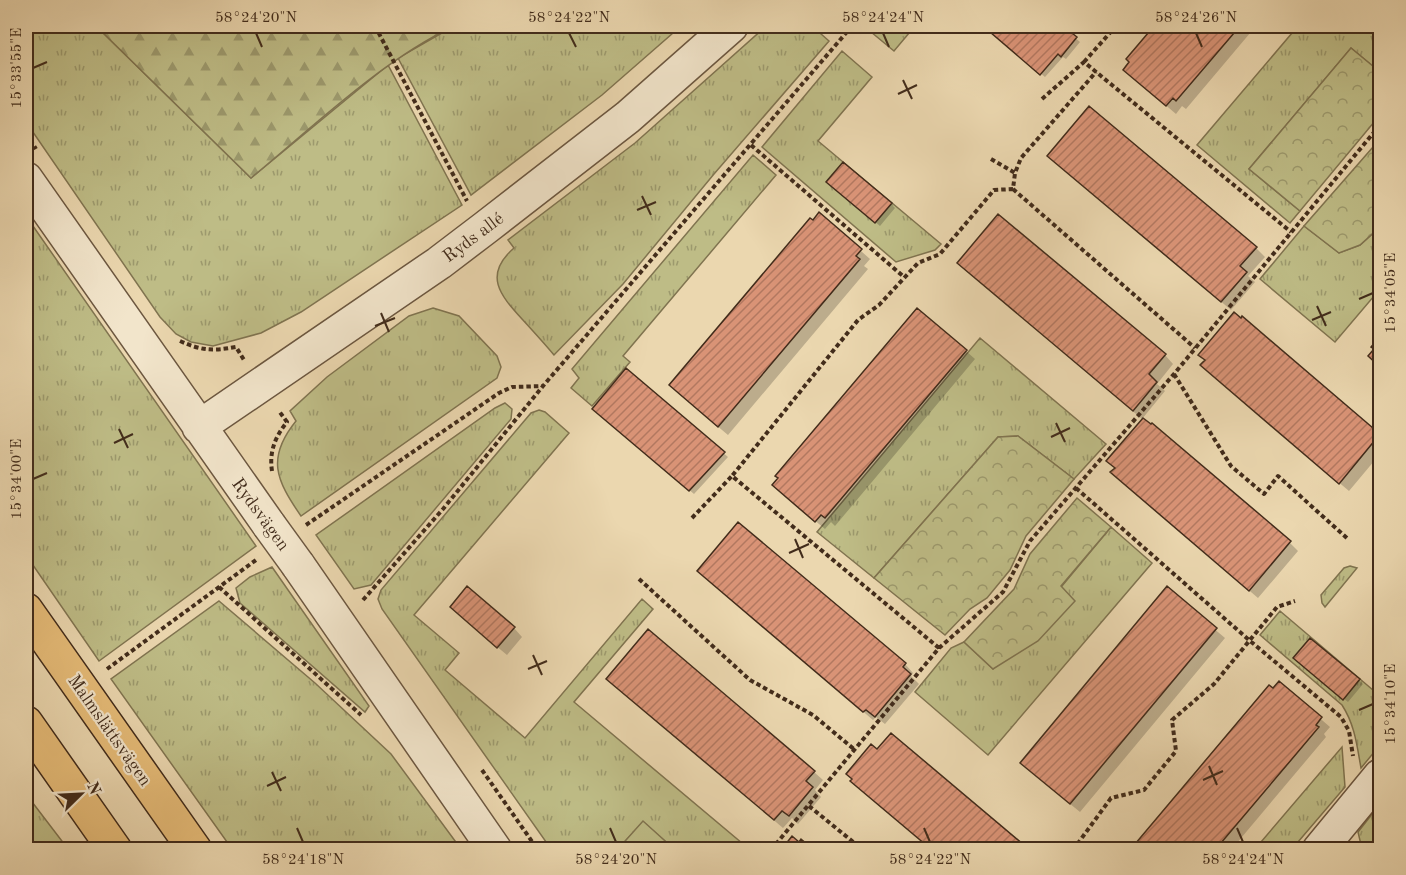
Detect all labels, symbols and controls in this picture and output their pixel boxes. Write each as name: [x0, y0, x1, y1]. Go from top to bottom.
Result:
text: 58°24'20"N: [215, 11, 297, 26]
text: 58°24'22"N: [528, 11, 610, 26]
text: 58°24'24"N: [842, 11, 924, 26]
text: 58°24'26"N: [1155, 11, 1237, 26]
text: 15°33'55"E: [10, 28, 25, 108]
street label: Ryds allé: [440, 209, 507, 266]
text: 15°34'05"E: [1384, 253, 1399, 333]
text: 15°34'00"E: [10, 439, 25, 519]
street label: Rydsvägen: [228, 475, 293, 554]
text: 15°34'10"E: [1384, 664, 1399, 744]
street label: Malmslättsvägen: [64, 672, 154, 790]
north arrow: [51, 764, 111, 824]
text: N: [83, 780, 103, 798]
text: 58°24'18"N: [262, 853, 344, 868]
text: 58°24'20"N: [575, 853, 657, 868]
text: 58°24'22"N: [889, 853, 971, 868]
text: 58°24'24"N: [1202, 853, 1284, 868]

